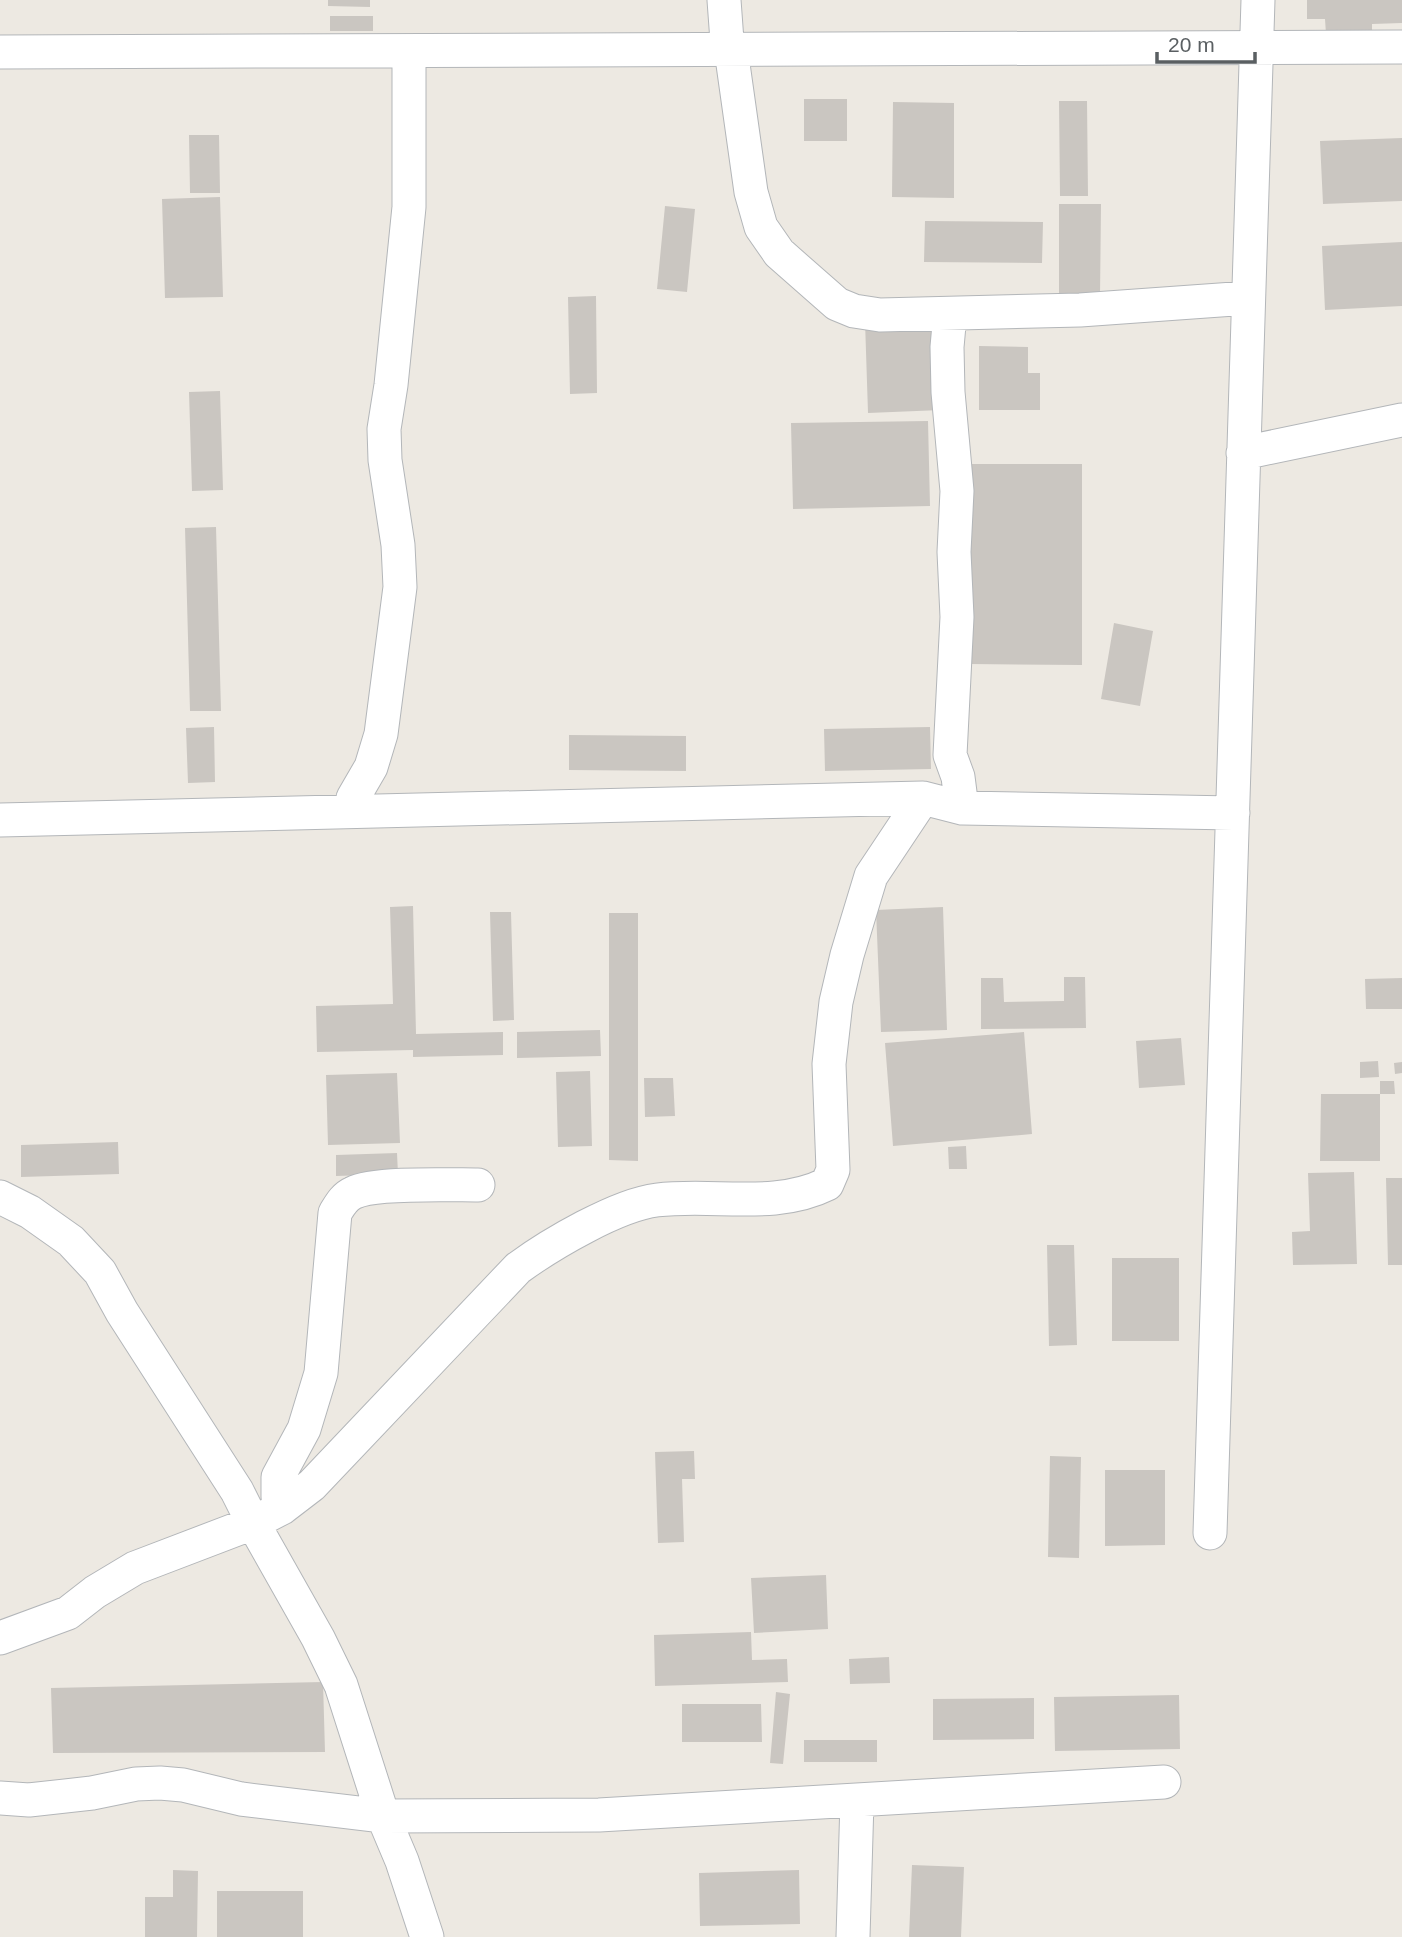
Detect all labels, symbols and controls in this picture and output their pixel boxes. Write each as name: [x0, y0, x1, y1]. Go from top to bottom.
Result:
scale bar: [1157, 21, 1255, 65]
text: 20 m: [1168, 33, 1215, 56]

